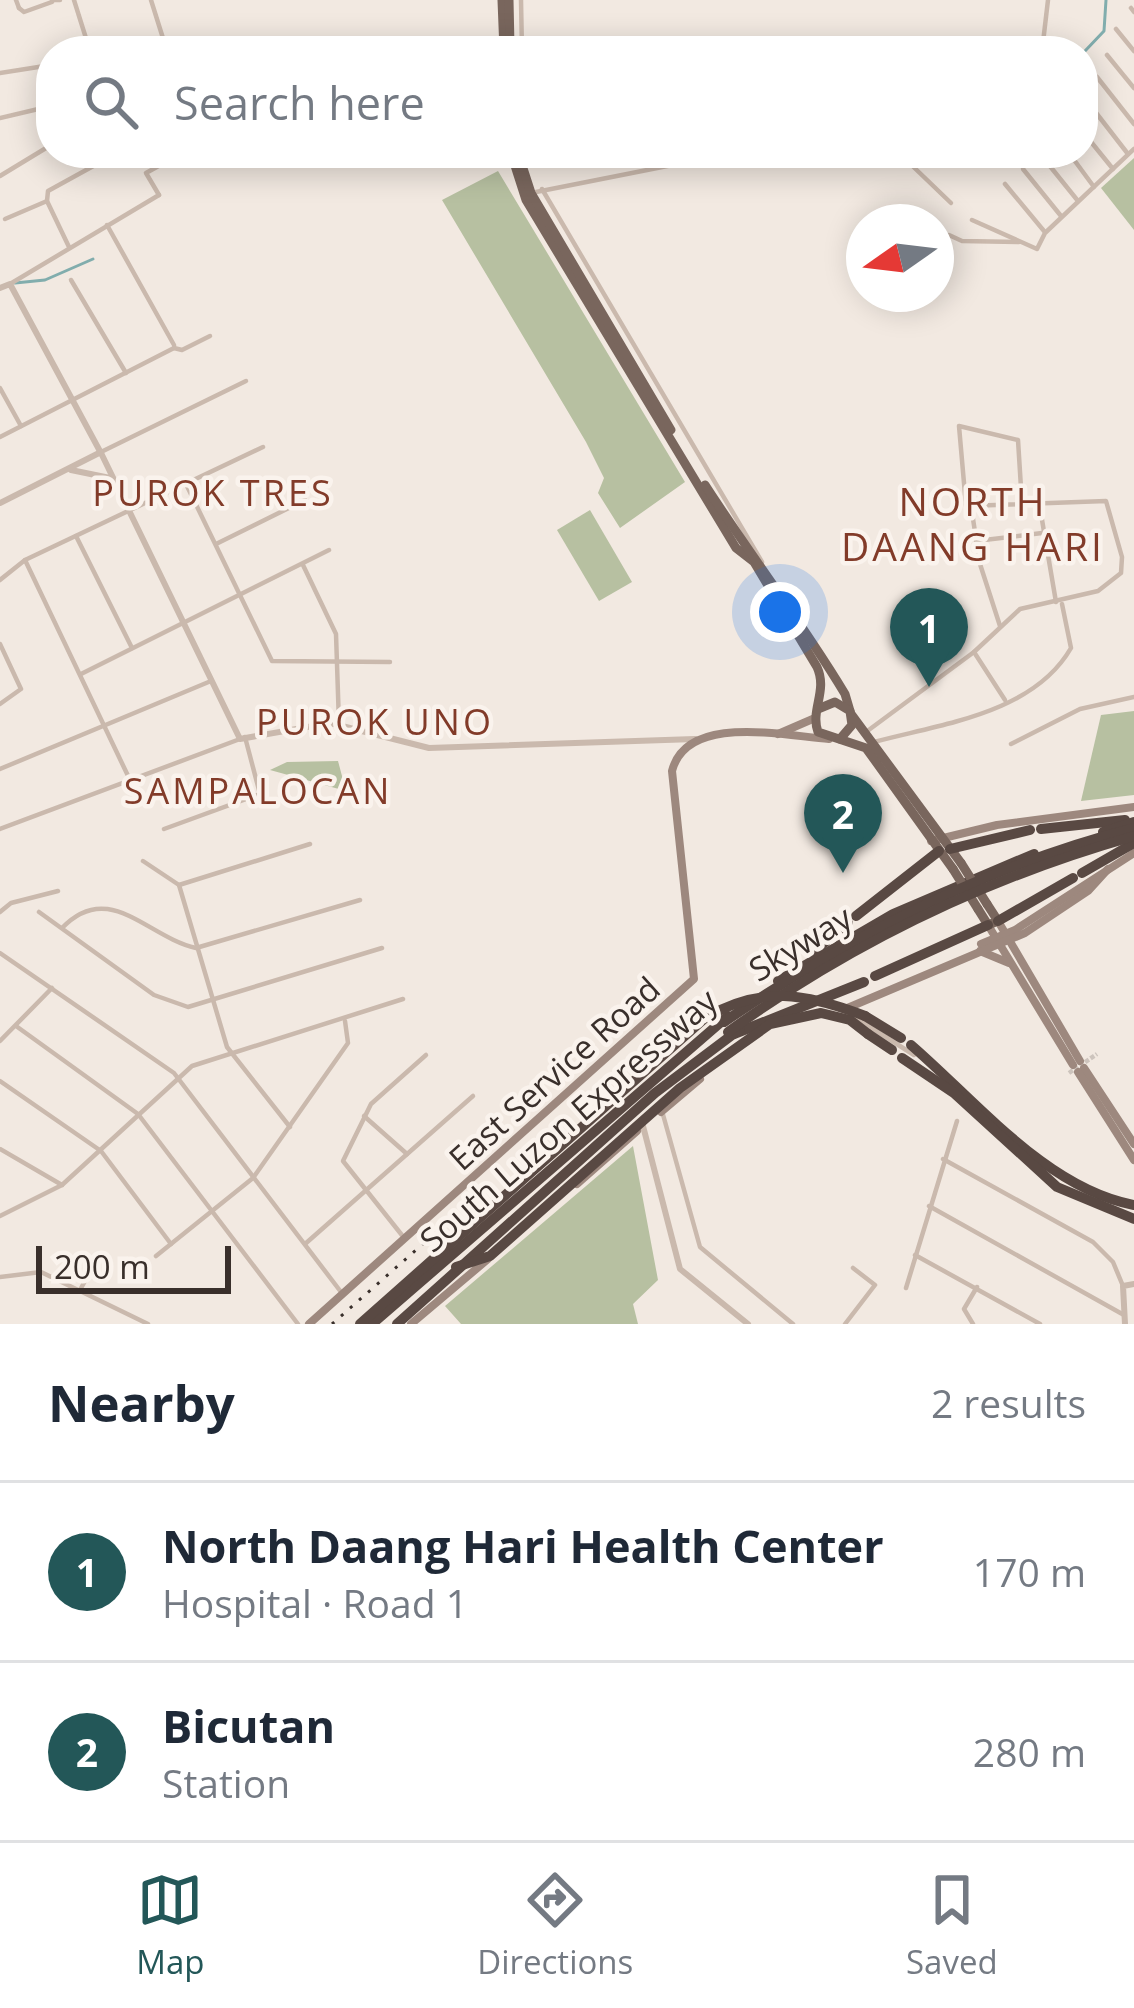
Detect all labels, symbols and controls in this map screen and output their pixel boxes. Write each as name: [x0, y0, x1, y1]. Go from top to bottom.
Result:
search box: [36, 36, 1098, 168]
icon: search: [78, 69, 144, 135]
text: Search here: [174, 72, 425, 133]
north arrow: [846, 204, 954, 312]
district label: PUROK TRES: [92, 468, 334, 517]
district label: NORTH DAANG HARI: [841, 474, 1105, 572]
your location: [750, 582, 810, 642]
pin: 1: [890, 588, 968, 687]
district label: PUROK UNO: [256, 697, 494, 746]
district label: SAMPALOCAN: [124, 766, 392, 815]
pin: 2: [804, 774, 882, 873]
street label: Skyway: [740, 895, 860, 991]
street label: East Service Road: [439, 966, 669, 1180]
street label: South Luzon Expressway: [410, 978, 727, 1262]
scale bar: [36, 1240, 231, 1293]
text: 200 m: [54, 1244, 150, 1289]
text: Nearby: [48, 1367, 235, 1437]
text: 2 results: [931, 1376, 1086, 1429]
text: North Daang Hari Health Center: [162, 1515, 884, 1576]
text: 1: [76, 1545, 98, 1598]
text: 170 m: [973, 1545, 1086, 1598]
text: Hospital · Road 1: [162, 1576, 468, 1629]
text: Bicutan: [162, 1695, 335, 1756]
text: 2: [76, 1725, 98, 1778]
text: 280 m: [973, 1725, 1086, 1778]
text: Station: [162, 1756, 290, 1809]
tab: Map: [136, 1867, 205, 1984]
tab: Directions: [477, 1867, 633, 1984]
tab: Saved: [906, 1867, 998, 1984]

